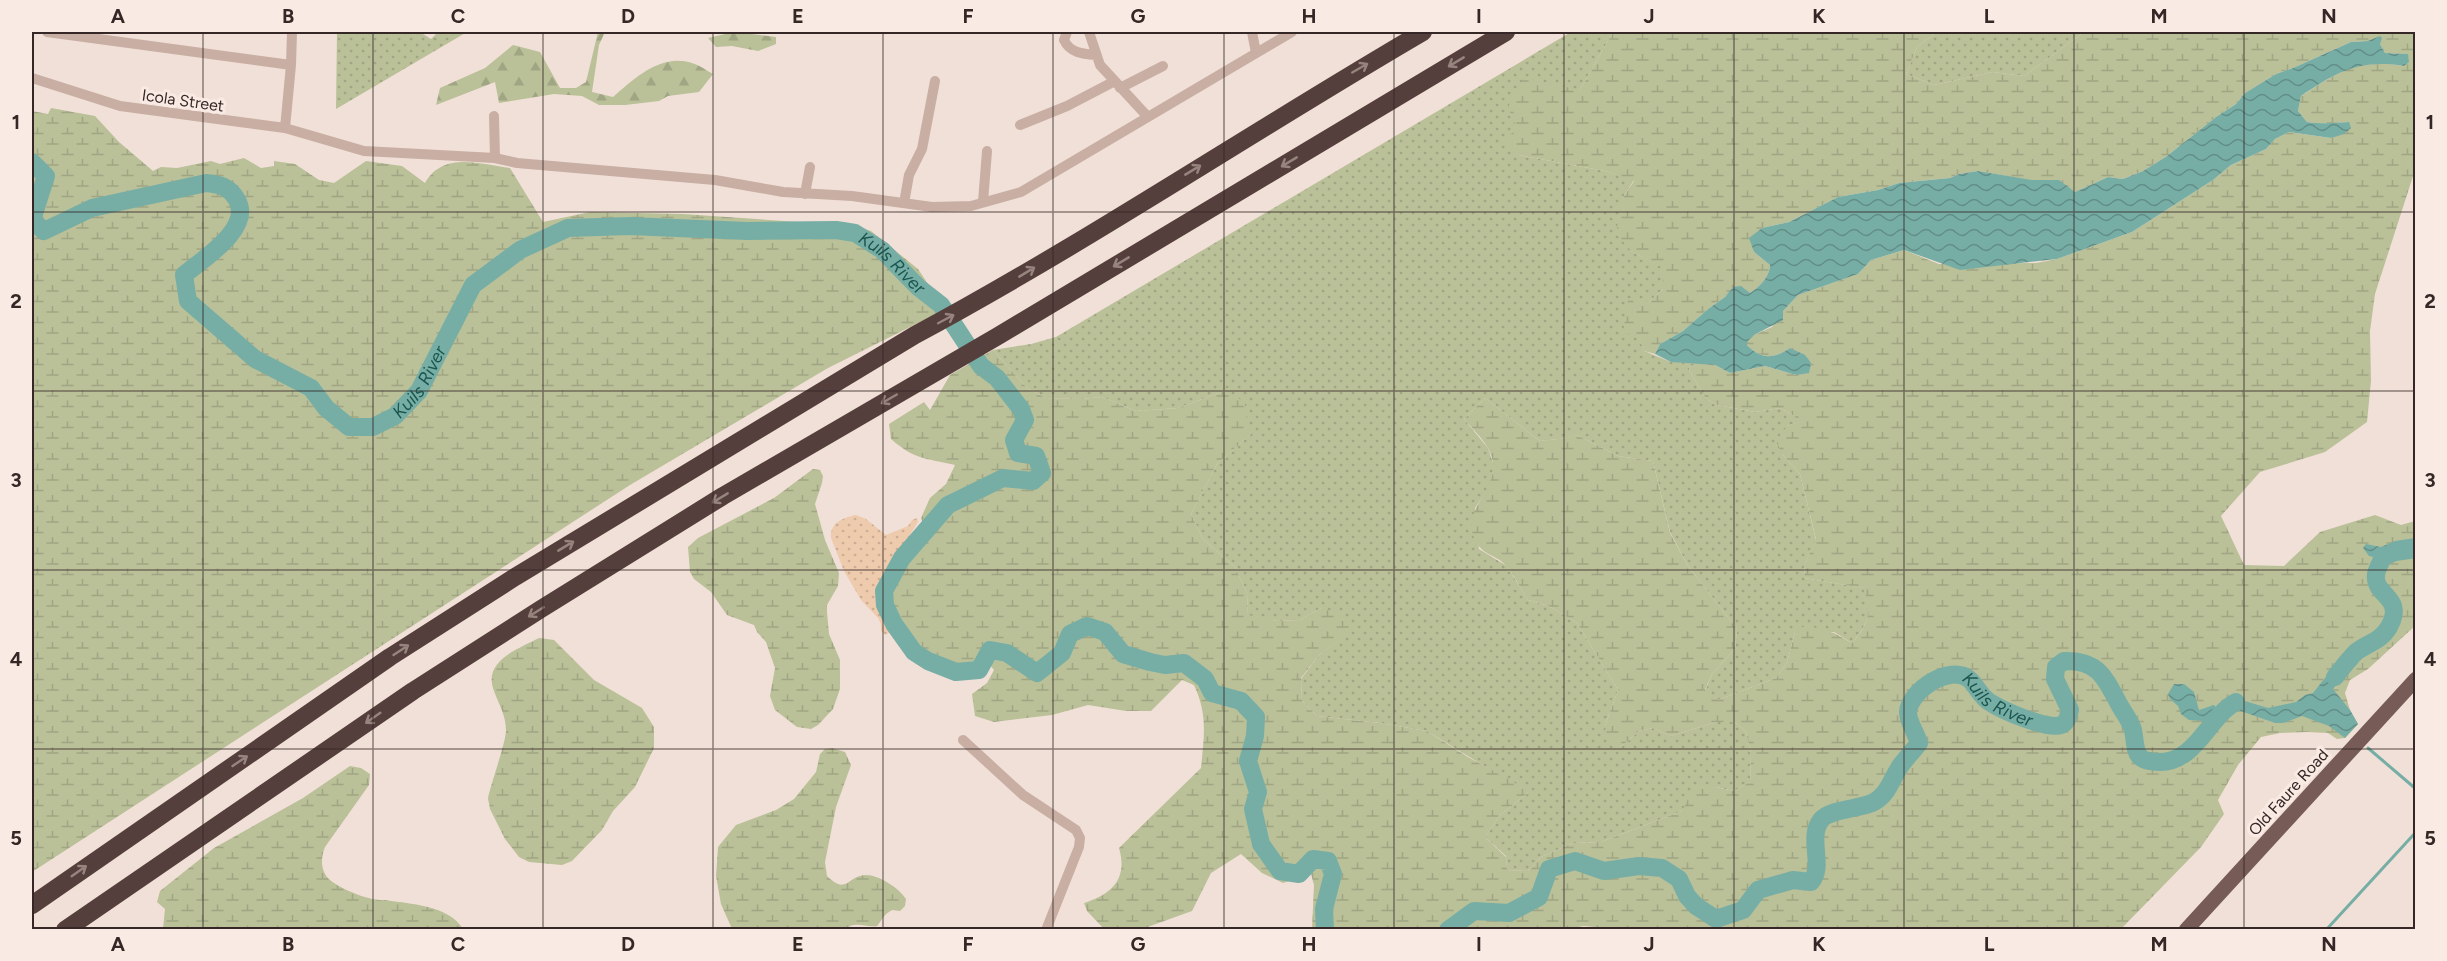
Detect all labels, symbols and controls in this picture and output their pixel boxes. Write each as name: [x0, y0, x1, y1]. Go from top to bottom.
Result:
text: A: [111, 4, 126, 28]
text: B: [282, 4, 294, 28]
text: C: [451, 4, 465, 28]
text: D: [621, 4, 635, 28]
text: E: [792, 4, 804, 28]
text: F: [962, 4, 974, 28]
text: G: [1131, 4, 1146, 28]
text: H: [1302, 4, 1317, 28]
text: I: [1476, 4, 1482, 28]
text: J: [1643, 4, 1655, 28]
text: K: [1812, 4, 1826, 28]
text: L: [1984, 4, 1995, 28]
text: M: [2150, 4, 2168, 28]
text: N: [2321, 4, 2337, 28]
one-way arrow: [1448, 56, 1465, 68]
one-way arrow: [1351, 62, 1368, 74]
street label: Icola Street: [141, 85, 225, 116]
text: 1: [12, 110, 20, 134]
text: 1: [2426, 110, 2434, 134]
one-way arrow: [1281, 156, 1298, 168]
one-way arrow: [1185, 163, 1202, 176]
water label: Kuils River: [855, 227, 930, 300]
one-way arrow: [1113, 256, 1130, 268]
one-way arrow: [1018, 265, 1035, 277]
text: 2: [10, 289, 22, 313]
text: 2: [2424, 289, 2436, 313]
one-way arrow: [937, 313, 955, 324]
water label: Kuils River: [388, 342, 451, 423]
one-way arrow: [880, 394, 897, 406]
text: 3: [10, 468, 22, 492]
text: 3: [2424, 468, 2436, 492]
one-way arrow: [712, 492, 729, 504]
one-way arrow: [557, 540, 574, 552]
one-way arrow: [528, 605, 545, 618]
one-way arrow: [392, 644, 409, 656]
text: 4: [10, 647, 23, 671]
text: 4: [2424, 647, 2437, 671]
water label: Kuils River: [1958, 667, 2036, 732]
one-way arrow: [366, 712, 382, 724]
street label: Old Faure Road: [2245, 745, 2332, 840]
one-way arrow: [231, 755, 248, 767]
text: 5: [10, 826, 22, 850]
text: 5: [2424, 826, 2436, 850]
one-way arrow: [71, 865, 87, 877]
text: A: [111, 932, 126, 956]
text: B: [282, 932, 294, 956]
text: C: [451, 932, 465, 956]
text: D: [621, 932, 635, 956]
text: E: [792, 932, 804, 956]
text: F: [962, 932, 974, 956]
text: G: [1131, 932, 1146, 956]
text: H: [1302, 932, 1317, 956]
text: I: [1476, 932, 1482, 956]
text: J: [1643, 932, 1655, 956]
text: K: [1812, 932, 1826, 956]
text: L: [1984, 932, 1995, 956]
text: M: [2150, 932, 2168, 956]
text: N: [2321, 932, 2337, 956]

